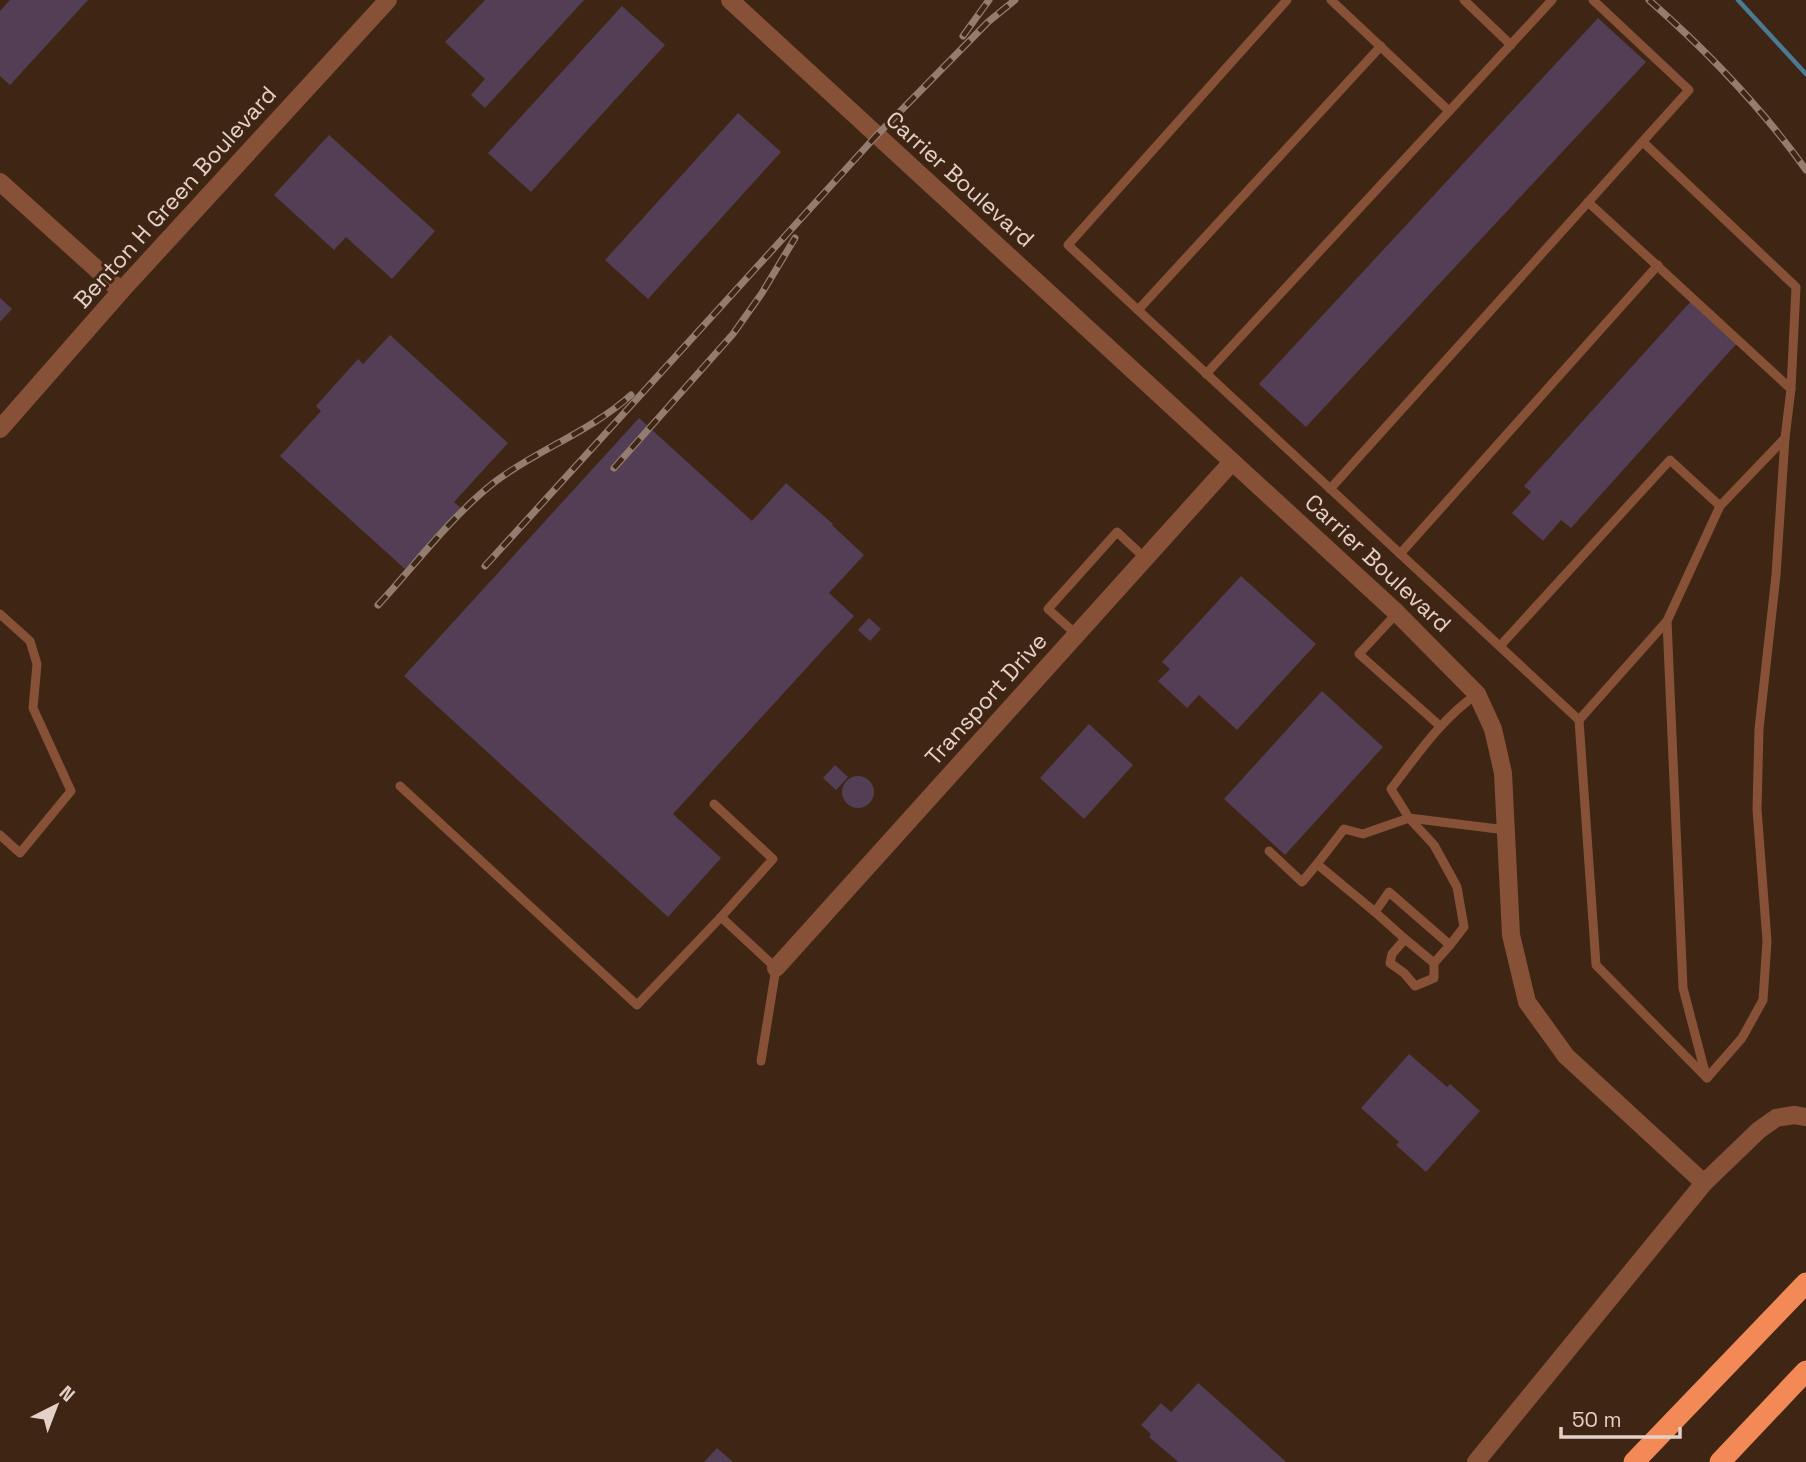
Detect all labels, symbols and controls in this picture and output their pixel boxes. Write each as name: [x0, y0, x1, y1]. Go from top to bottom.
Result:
street label: Benton H Green Boulevard: [67, 79, 283, 315]
street label: Carrier Boulevard: [879, 104, 1041, 254]
street label: Carrier Boulevard: [1298, 487, 1458, 639]
street label: Transport Drive: [918, 626, 1054, 772]
north arrow: [21, 1371, 91, 1441]
text: N: [54, 1380, 80, 1407]
scale bar: [1561, 1396, 1680, 1440]
text: 50 m: [1572, 1406, 1622, 1433]

